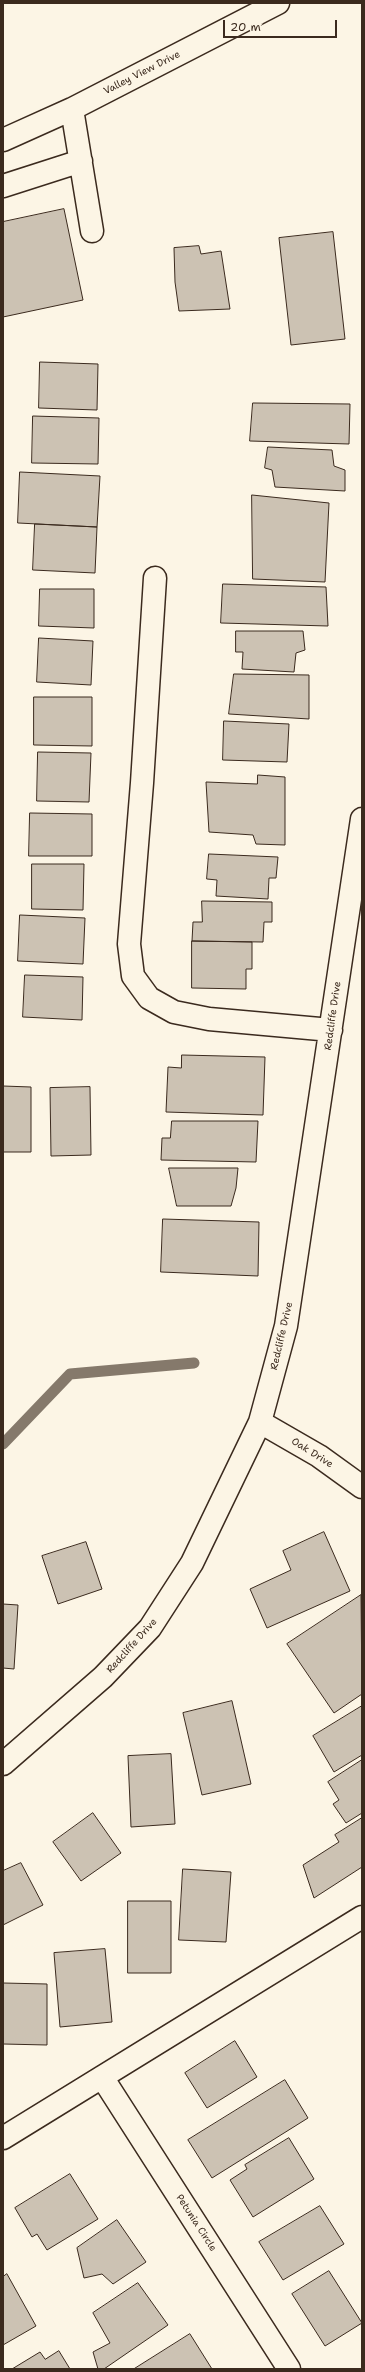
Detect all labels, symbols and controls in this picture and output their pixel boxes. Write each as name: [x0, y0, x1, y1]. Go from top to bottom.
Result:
scale bar: [225, 12, 339, 38]
text: 20 m: [230, 19, 261, 35]
street label: Valley View Drive: [102, 49, 182, 97]
street label: Redcliffe Drive: [322, 981, 344, 1051]
street label: Redcliffe Drive: [268, 1301, 296, 1371]
street label: Oak Drive: [289, 1435, 335, 1471]
street label: Redcliffe Drive: [104, 1616, 160, 1676]
street label: Petunia Circle: [173, 2192, 219, 2254]

